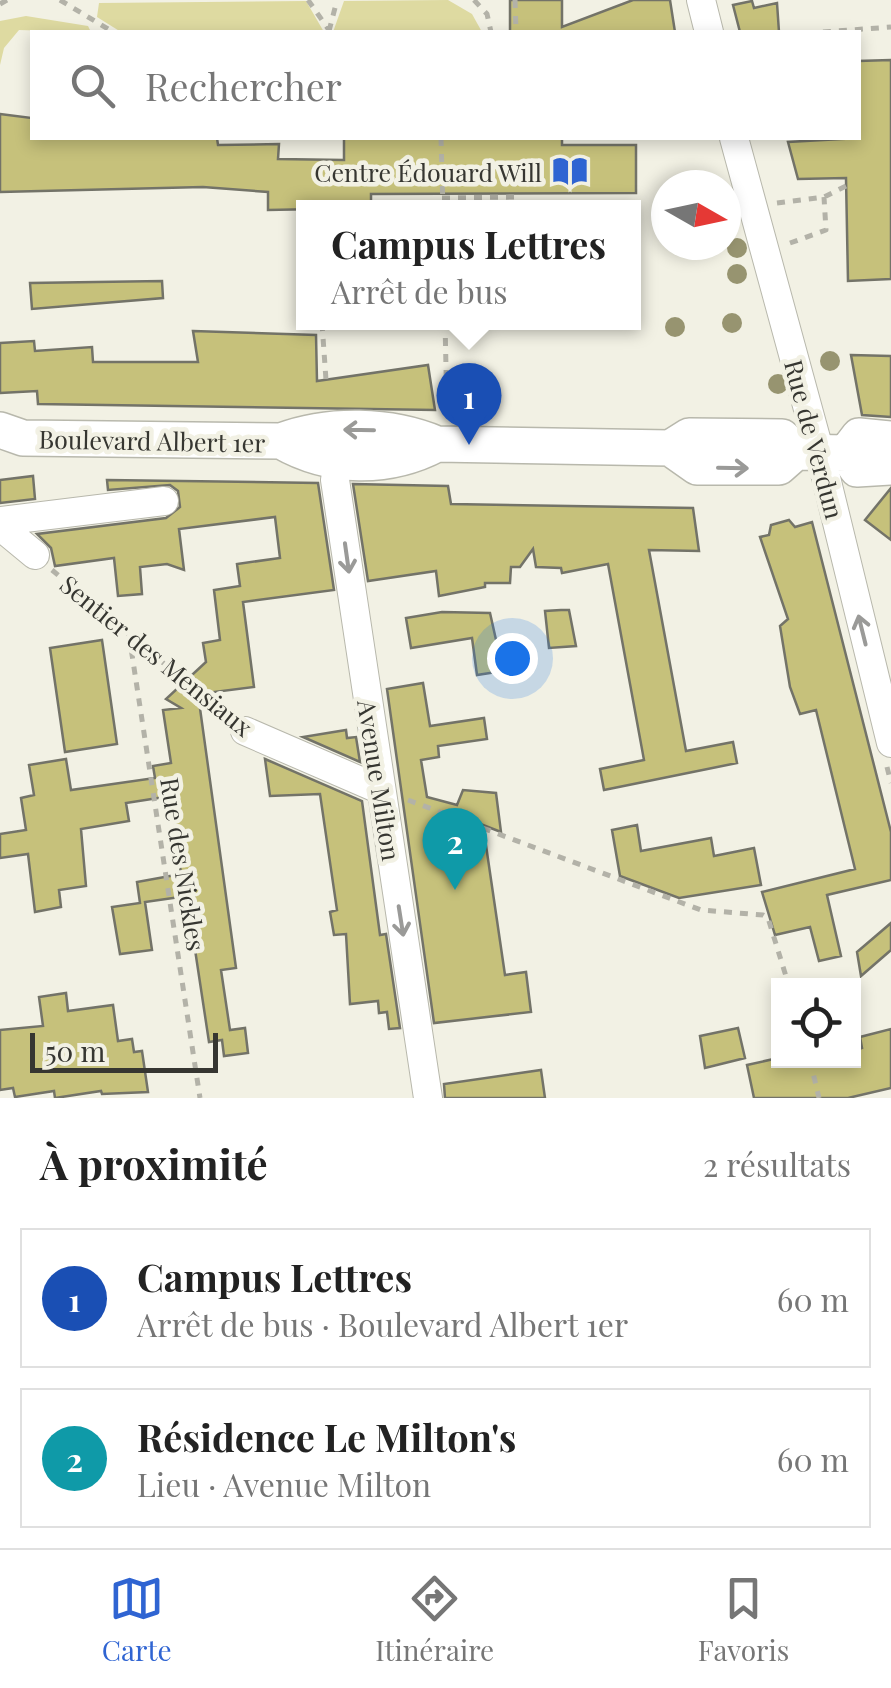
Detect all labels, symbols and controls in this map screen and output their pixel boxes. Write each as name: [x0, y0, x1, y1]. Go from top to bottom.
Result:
search box: [30, 30, 861, 140]
icon: search: [65, 58, 120, 113]
text: Rechercher: [145, 60, 342, 111]
library icon: Centre Édouard Will: [551, 152, 589, 190]
place label: Centre Édouard Will: [314, 155, 542, 188]
north arrow: [651, 170, 741, 260]
popup: [296, 200, 641, 330]
text: Campus Lettres: [331, 218, 606, 269]
text: Arrêt de bus: [331, 269, 508, 312]
street label: Rue de Verdun: [778, 356, 852, 522]
pin: 1: [436, 362, 502, 445]
one-way arrow: [344, 421, 376, 440]
street label: Boulevard Albert 1er: [38, 422, 266, 458]
one-way arrow: [716, 458, 748, 477]
one-way arrow: [338, 541, 356, 574]
street label: Sentier des Mensiaux: [54, 567, 260, 743]
one-way arrow: [852, 615, 871, 646]
your location: [487, 633, 538, 684]
street label: Avenue Milton: [351, 696, 409, 863]
street label: Rue des Nickles: [154, 775, 214, 953]
pin: 2: [422, 808, 488, 890]
one-way arrow: [393, 904, 411, 936]
map controls: [771, 978, 861, 1068]
button: locate: [771, 978, 861, 1068]
scale bar: [30, 1028, 218, 1072]
text: 50 m: [45, 1032, 105, 1069]
text: À proximité: [40, 1135, 268, 1191]
text: 2 résultats: [703, 1142, 851, 1185]
text: Campus Lettres: [137, 1251, 412, 1302]
text: 1: [68, 1277, 81, 1320]
text: 60 m: [777, 1277, 849, 1320]
text: Arrêt de bus · Boulevard Albert 1er: [137, 1302, 628, 1345]
text: Résidence Le Milton's: [137, 1411, 516, 1462]
text: 2: [66, 1437, 83, 1480]
text: 60 m: [777, 1437, 849, 1480]
text: Lieu · Avenue Milton: [137, 1462, 431, 1505]
tab: Carte: [102, 1571, 172, 1668]
tab: Itinéraire: [375, 1571, 494, 1668]
tab: Favoris: [698, 1571, 789, 1668]

